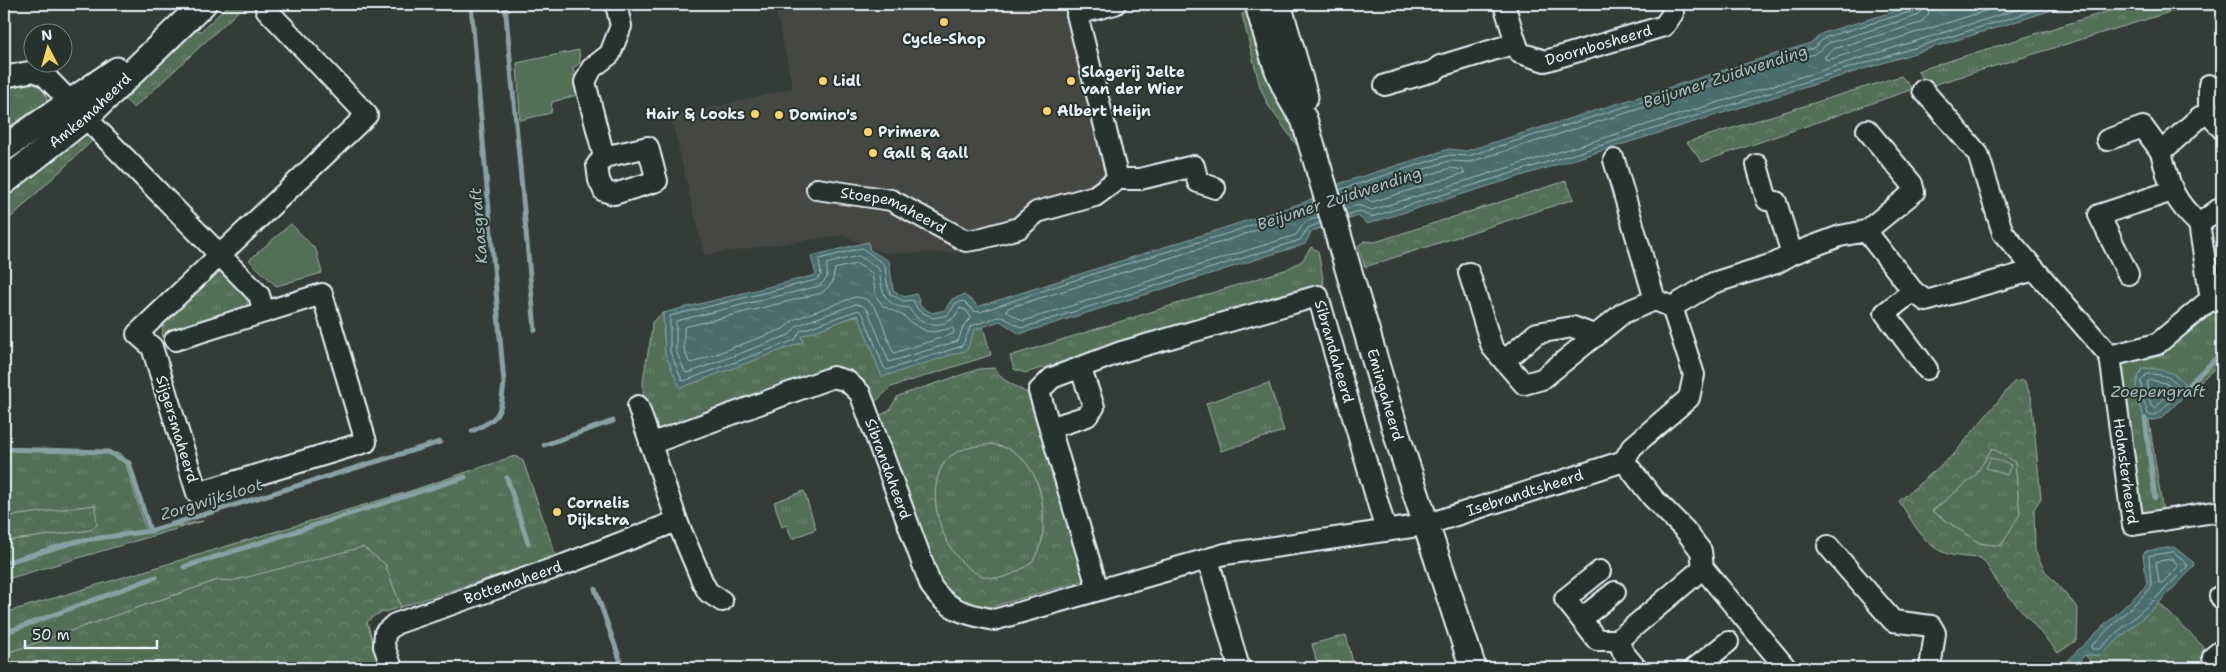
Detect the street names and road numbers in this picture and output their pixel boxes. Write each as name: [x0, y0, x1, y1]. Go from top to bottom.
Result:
street label: Doornbosheerd: [1543, 20, 1655, 70]
street label: Amkemaheerd: [45, 68, 136, 153]
street label: Stoepemaheerd: [839, 183, 950, 238]
street label: Sibrandaheerd: [1310, 298, 1359, 406]
street label: Emingaheerd: [1362, 346, 1408, 444]
street label: Sijgersmaheerd: [151, 373, 203, 486]
street label: Sibrandaheerd: [860, 416, 916, 523]
street label: Holmsterheerd: [2109, 417, 2143, 526]
street label: Isebrandtsheerd: [1464, 465, 1586, 521]
street label: Bottemaheerd: [461, 556, 565, 609]

